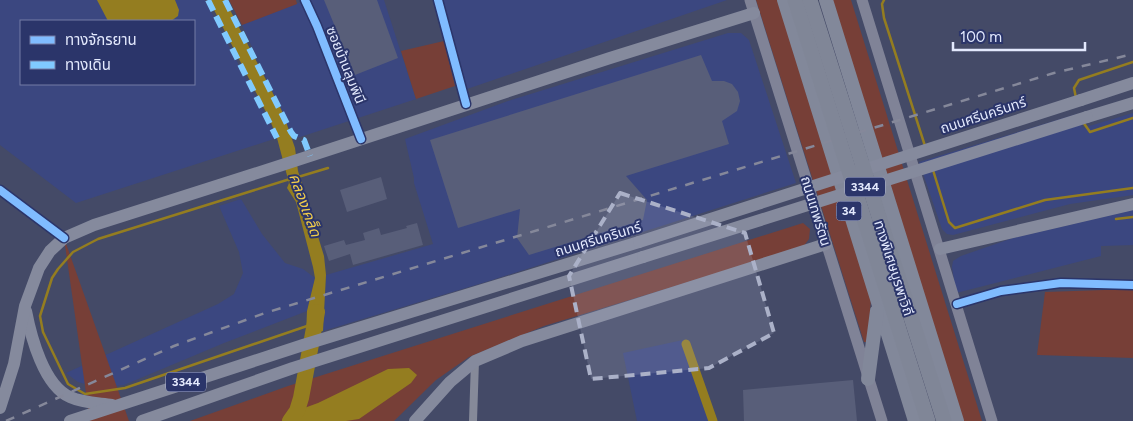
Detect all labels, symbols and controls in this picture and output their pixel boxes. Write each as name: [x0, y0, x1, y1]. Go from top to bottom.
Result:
legend: [20, 20, 195, 85]
scale bar: [953, 20, 1086, 52]
street label: ซอยบ้านลุมพินี: [322, 24, 369, 106]
text: 100 m: [960, 28, 1002, 46]
text: ทางจักรยาน: [65, 31, 137, 49]
text: ทางเดิน: [65, 56, 111, 74]
street label: ถนนศรีนครินทร์: [938, 93, 1029, 137]
water label: คลองเคล็ด: [285, 171, 325, 240]
street label: ถนนเทพรัตน: [797, 174, 834, 248]
road number: 3344: [845, 178, 885, 196]
road number: 34: [836, 202, 862, 220]
street label: ถนนศรีนครินทร์: [553, 218, 644, 261]
street label: ทางพิเศษบูรพาวิถี: [870, 218, 917, 318]
road number: 3344: [166, 372, 206, 392]

